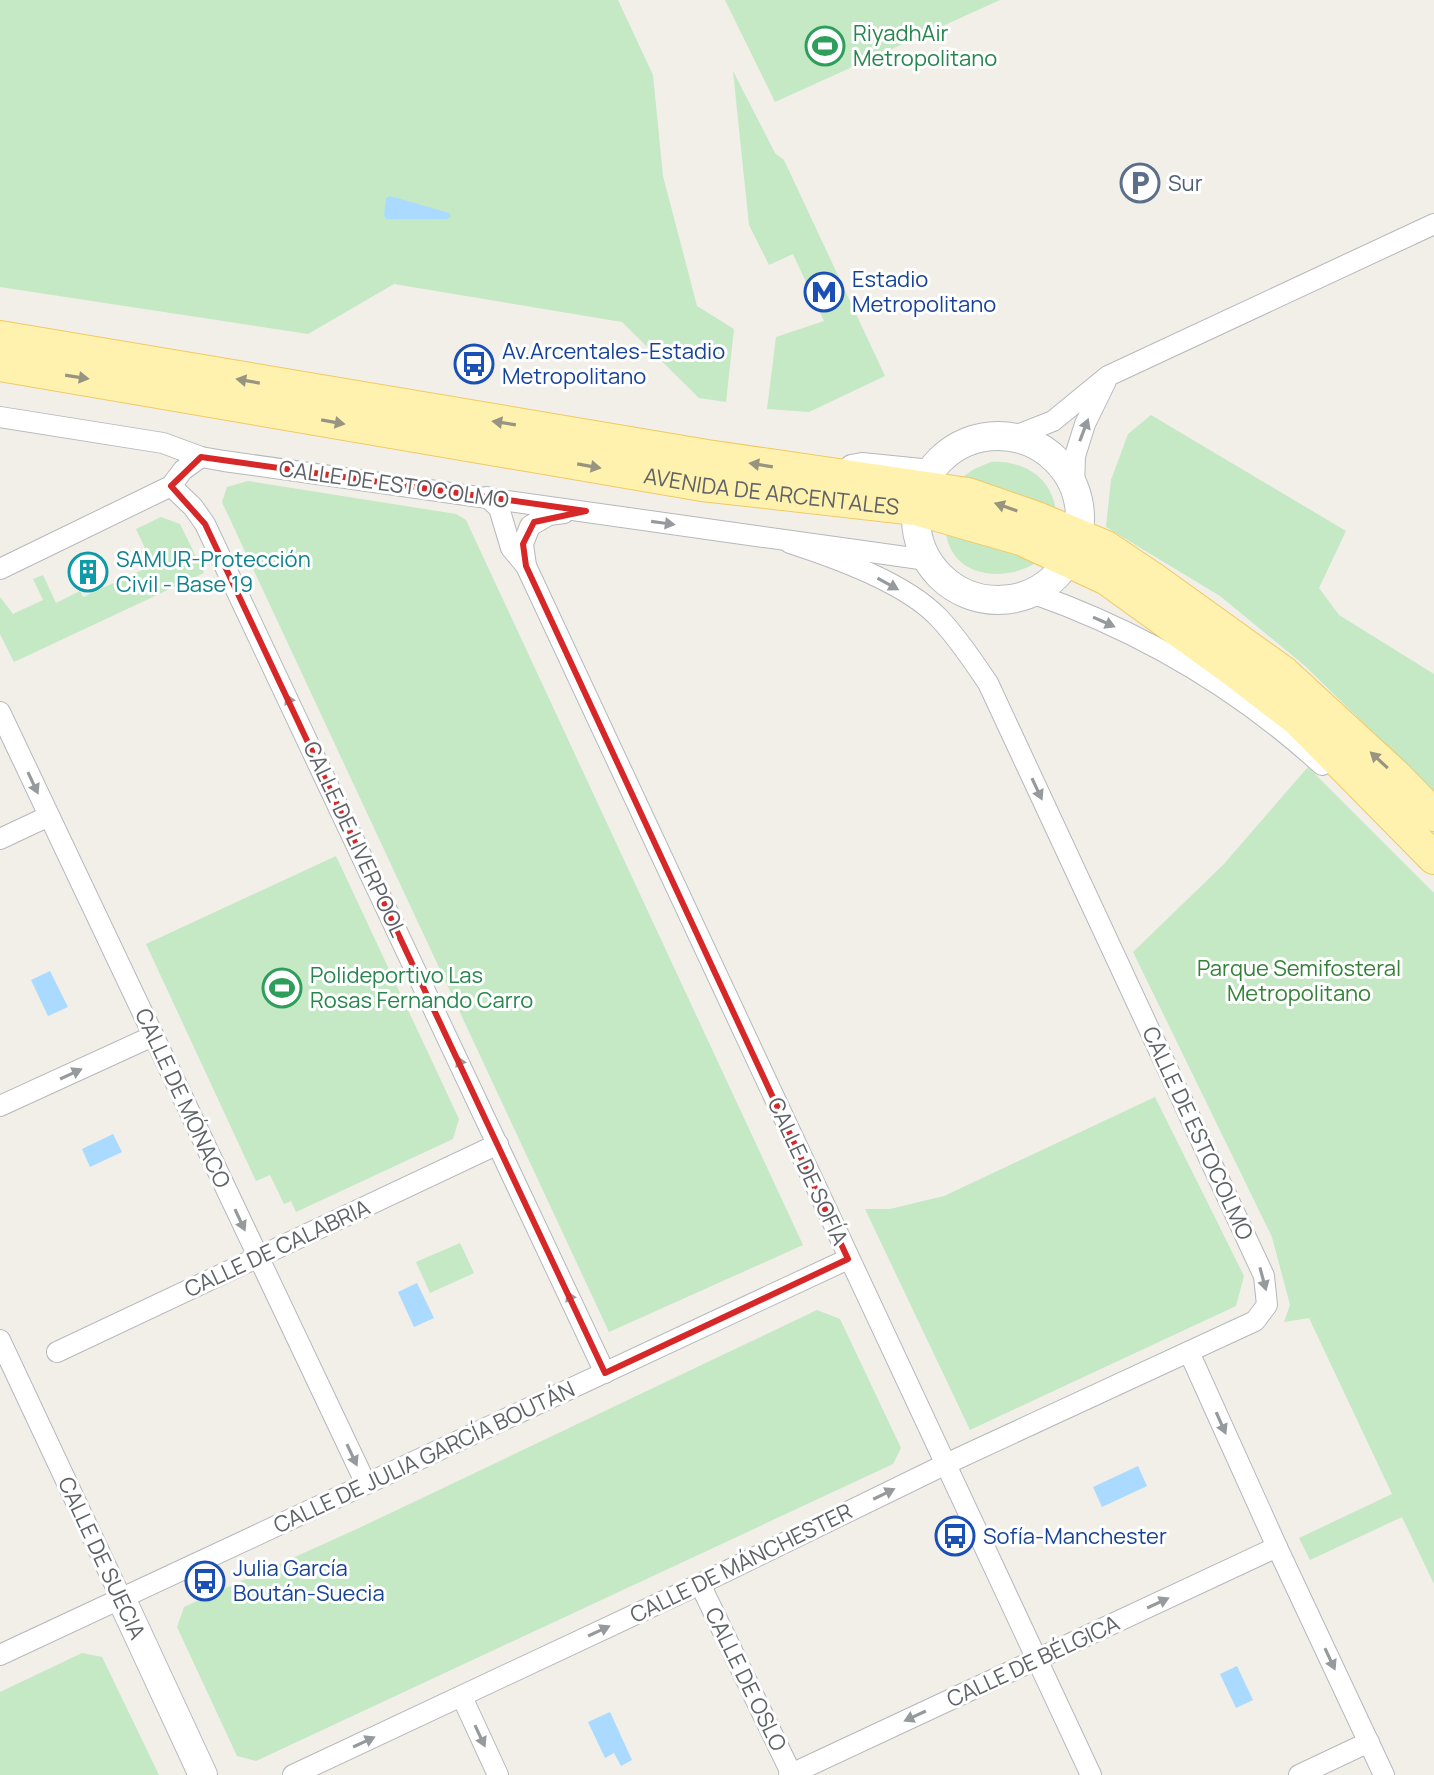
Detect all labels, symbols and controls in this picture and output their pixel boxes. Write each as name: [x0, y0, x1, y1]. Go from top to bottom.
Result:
place label: RiyadhAir Metropolitano: [853, 18, 997, 73]
sports icon: RiyadhAir Metropolitano: [804, 25, 846, 67]
parking icon: Sur: [1119, 162, 1161, 204]
place label: Sur: [1168, 168, 1203, 198]
place label: Estadio Metropolitano: [852, 264, 996, 319]
metro station icon: Estadio Metropolitano: [803, 271, 845, 313]
place label: Av.Arcentales-Estadio Metropolitano: [502, 336, 725, 391]
bus stop icon: Av.Arcentales-Estadio Metropolitano: [453, 343, 495, 385]
one-way arrow: [65, 372, 90, 384]
one-way arrow: [235, 374, 260, 386]
one-way arrow: [321, 416, 346, 428]
one-way arrow: [492, 416, 517, 428]
one-way arrow: [1078, 418, 1091, 442]
street label: CALLE DE ESTOCOLMO: [277, 453, 511, 515]
one-way arrow: [748, 458, 773, 470]
one-way arrow: [577, 460, 602, 472]
street label: AVENIDA DE ARCENTALES: [642, 460, 901, 522]
one-way arrow: [994, 501, 1018, 513]
one-way arrow: [651, 517, 676, 530]
place label: SAMUR-Protección Civil - Base 19: [116, 544, 311, 599]
building icon: SAMUR-Protección Civil - Base 19: [67, 551, 109, 593]
one-way arrow: [876, 577, 899, 590]
one-way arrow: [1093, 615, 1116, 628]
one-way arrow: [284, 693, 298, 716]
street label: CALLE DE LIVERPOOL: [296, 736, 414, 942]
one-way arrow: [1369, 752, 1388, 770]
one-way arrow: [26, 771, 40, 794]
one-way arrow: [1030, 777, 1044, 800]
park label: Parque Semifosteral Metropolitano: [1197, 953, 1401, 1008]
place label: Polideportivo Las Rosas Fernando Carro: [310, 960, 533, 1015]
sports icon: Polideportivo Las Rosas Fernando Carro: [261, 967, 303, 1009]
street label: CALLE DE MÓNACO: [128, 1003, 238, 1193]
street label: CALLE DE ESTOCOLMO: [1135, 1021, 1261, 1245]
one-way arrow: [455, 1055, 469, 1078]
one-way arrow: [59, 1067, 83, 1081]
street label: CALLE DE SOFÍA: [761, 1092, 855, 1250]
street label: CALLE DE CALABRIA: [179, 1192, 375, 1304]
one-way arrow: [233, 1208, 247, 1232]
one-way arrow: [1257, 1266, 1269, 1291]
one-way arrow: [565, 1290, 578, 1314]
street label: CALLE DE JULIA GARCÍA BOUTÁN: [269, 1374, 579, 1540]
one-way arrow: [1214, 1411, 1228, 1435]
one-way arrow: [345, 1443, 359, 1467]
street label: CALLE DE SUECIA: [51, 1472, 153, 1644]
one-way arrow: [872, 1487, 895, 1501]
street label: CALLE DE MÁNCHESTER: [625, 1496, 857, 1630]
bus stop icon: Sofía-Manchester: [934, 1515, 976, 1557]
place label: Sofía-Manchester: [983, 1521, 1167, 1551]
place label: Julia García Boután-Suecia: [233, 1553, 385, 1608]
bus stop icon: Julia García Boután-Suecia: [184, 1560, 226, 1602]
one-way arrow: [1146, 1596, 1170, 1610]
street label: CALLE DE OSLO: [698, 1602, 794, 1756]
street label: CALLE DE BÉLGICA: [942, 1608, 1124, 1714]
one-way arrow: [588, 1625, 611, 1638]
one-way arrow: [1323, 1647, 1337, 1671]
one-way arrow: [904, 1709, 927, 1723]
one-way arrow: [473, 1724, 487, 1748]
one-way arrow: [352, 1735, 376, 1749]

